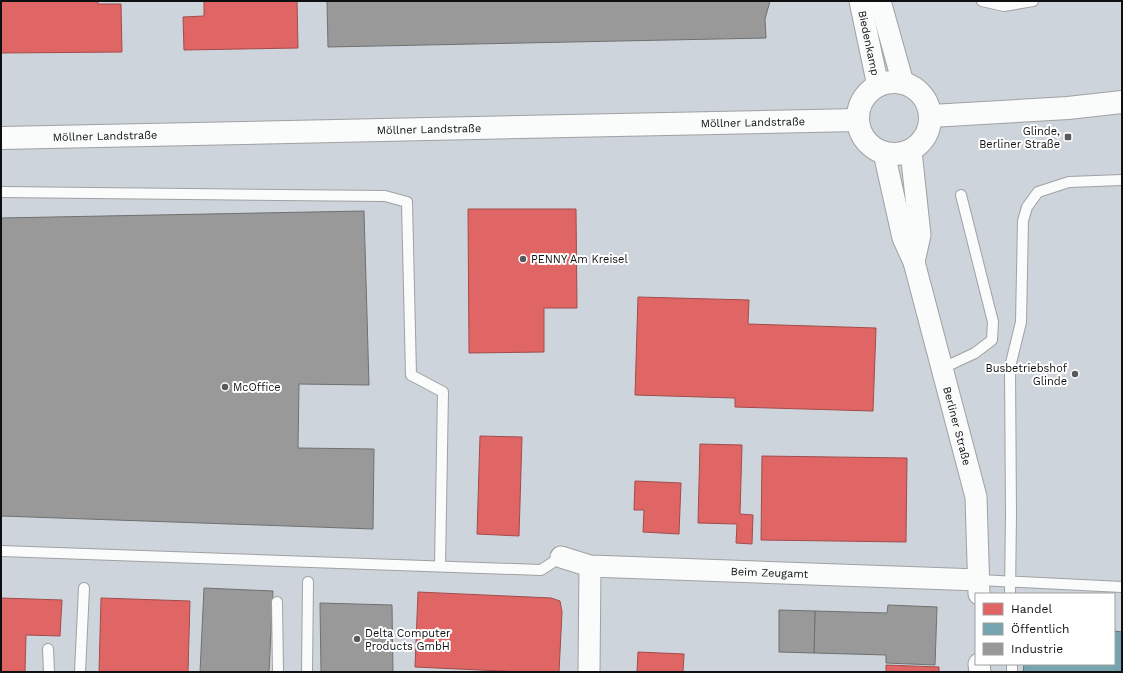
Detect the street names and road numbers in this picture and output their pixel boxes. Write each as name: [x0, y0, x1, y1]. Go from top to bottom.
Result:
street label: Biedenkamp: [855, 9, 882, 77]
street label: Möllner Landstraße: [700, 115, 805, 130]
street label: Möllner Landstraße: [377, 122, 481, 137]
street label: Möllner Landstraße: [53, 129, 157, 144]
street label: Berliner Straße: [940, 385, 973, 467]
street label: Beim Zeugamt: [730, 565, 809, 581]

